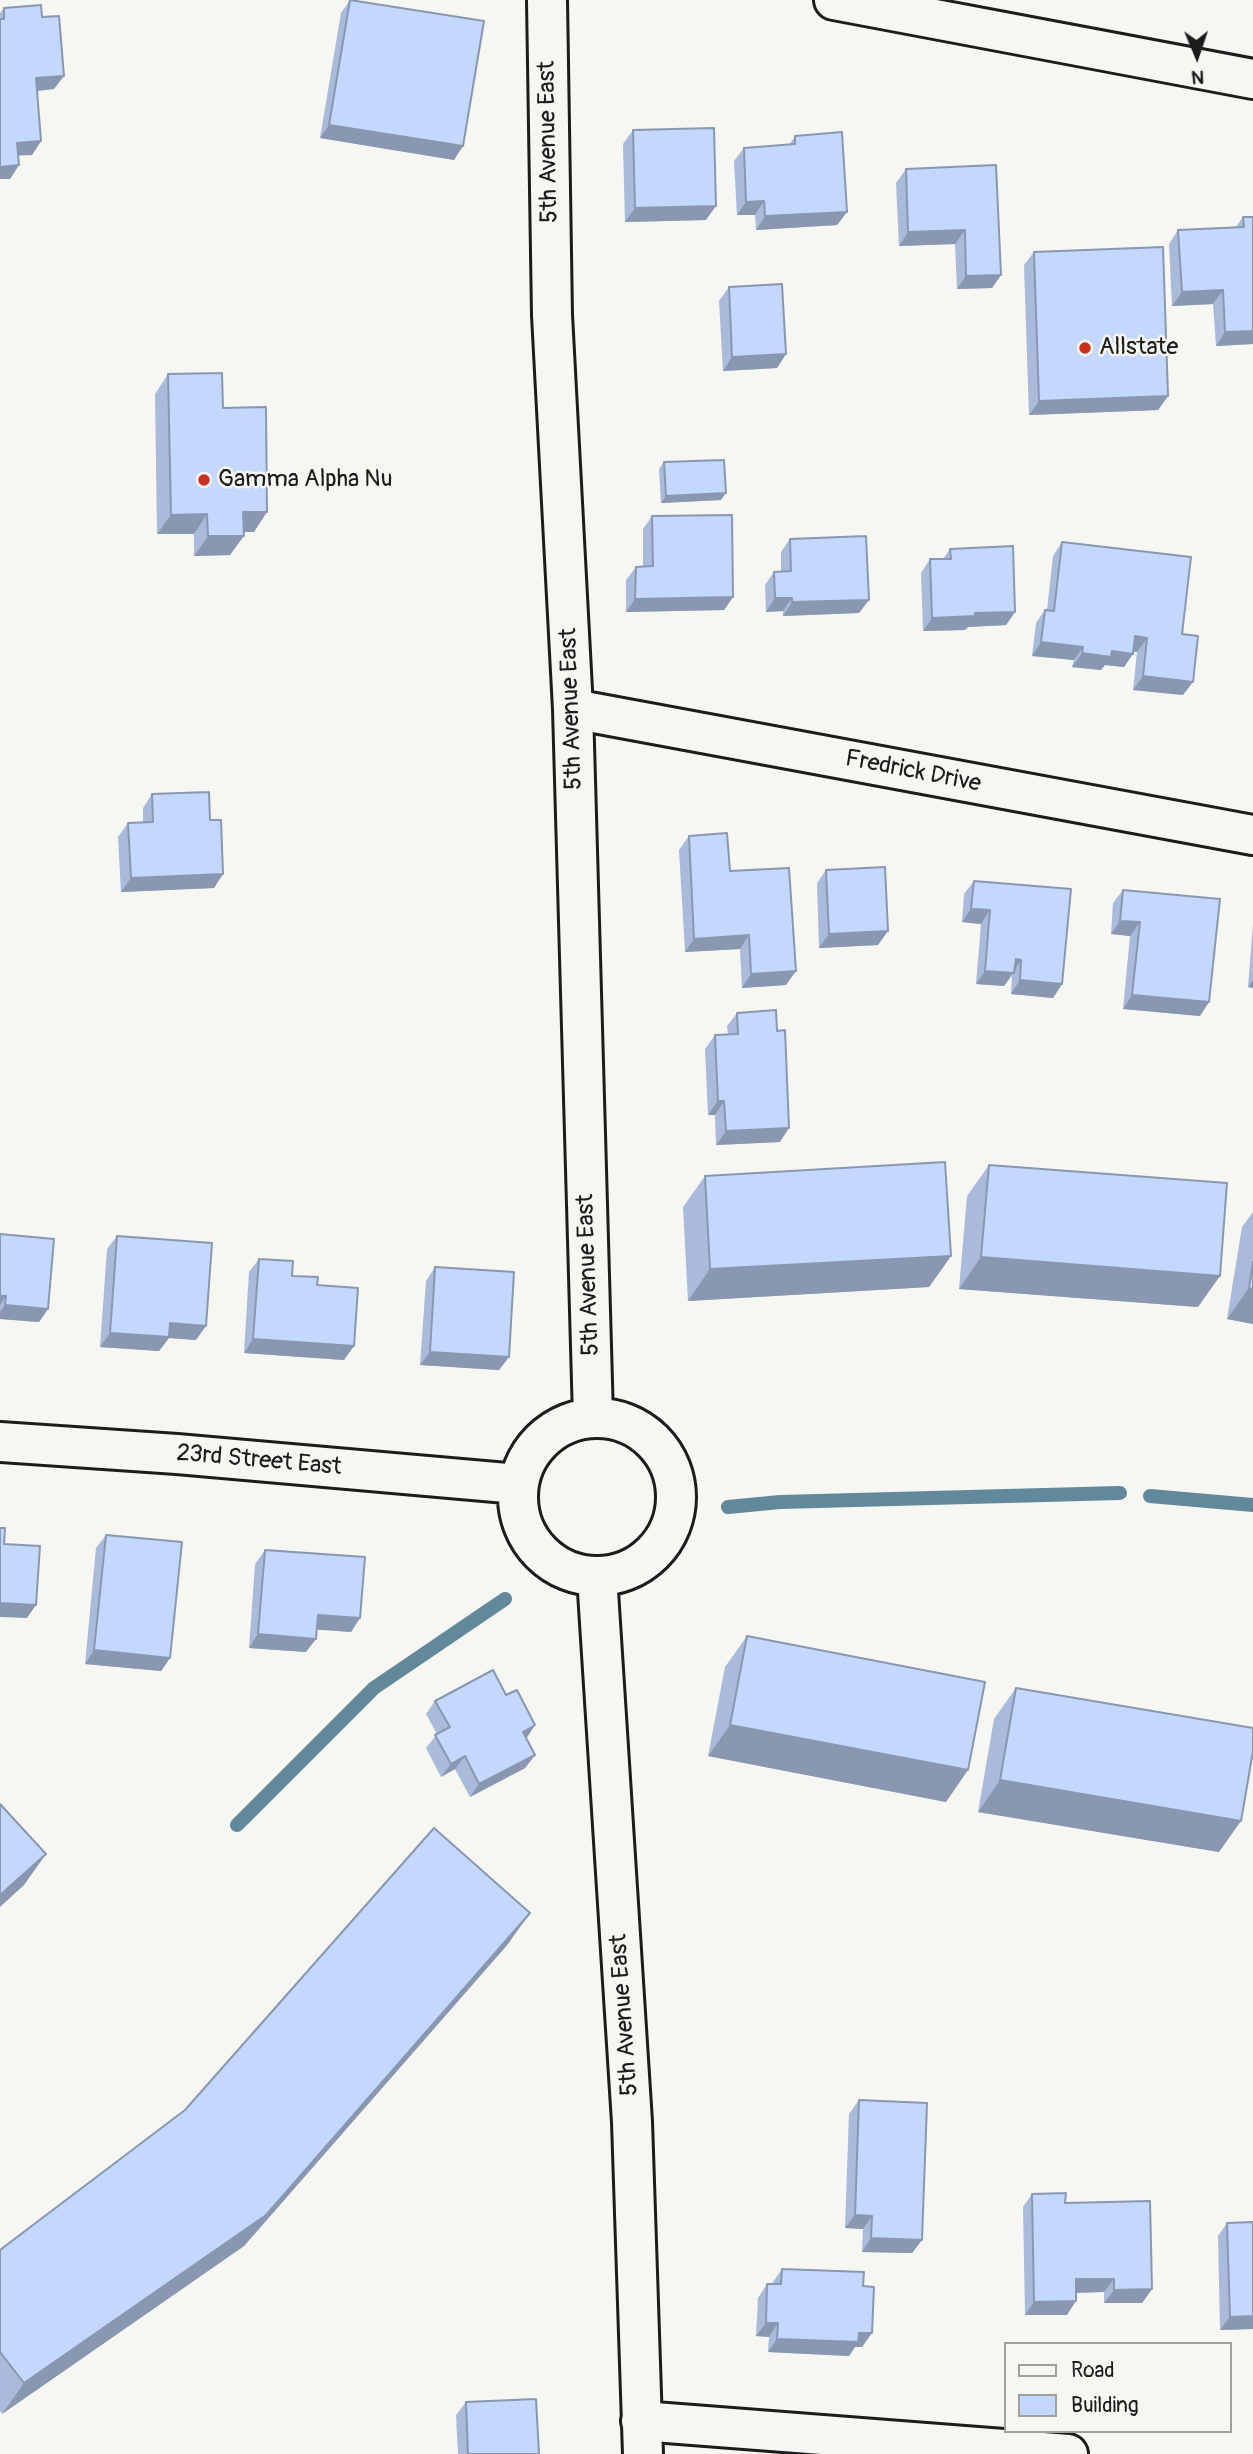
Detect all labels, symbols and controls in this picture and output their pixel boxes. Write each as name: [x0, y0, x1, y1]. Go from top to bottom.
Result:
north arrow: [1162, 21, 1232, 91]
street label: 5th Avenue East: [533, 61, 565, 223]
text: N: [1191, 65, 1205, 89]
place label: Allstate: [1099, 334, 1178, 362]
marker: Allstate: [1077, 340, 1093, 356]
place label: Gamma Alpha Nu: [218, 466, 393, 494]
marker: Gamma Alpha Nu: [196, 472, 212, 488]
street label: 5th Avenue East: [555, 627, 589, 791]
street label: Fredrick Drive: [843, 745, 983, 799]
street label: 5th Avenue East: [572, 1193, 606, 1357]
street label: 23rd Street East: [175, 1439, 343, 1483]
street label: 5th Avenue East: [605, 1933, 645, 2097]
legend: [1004, 2342, 1232, 2433]
text: Road: [1071, 2357, 1115, 2384]
text: Building: [1071, 2392, 1138, 2419]

